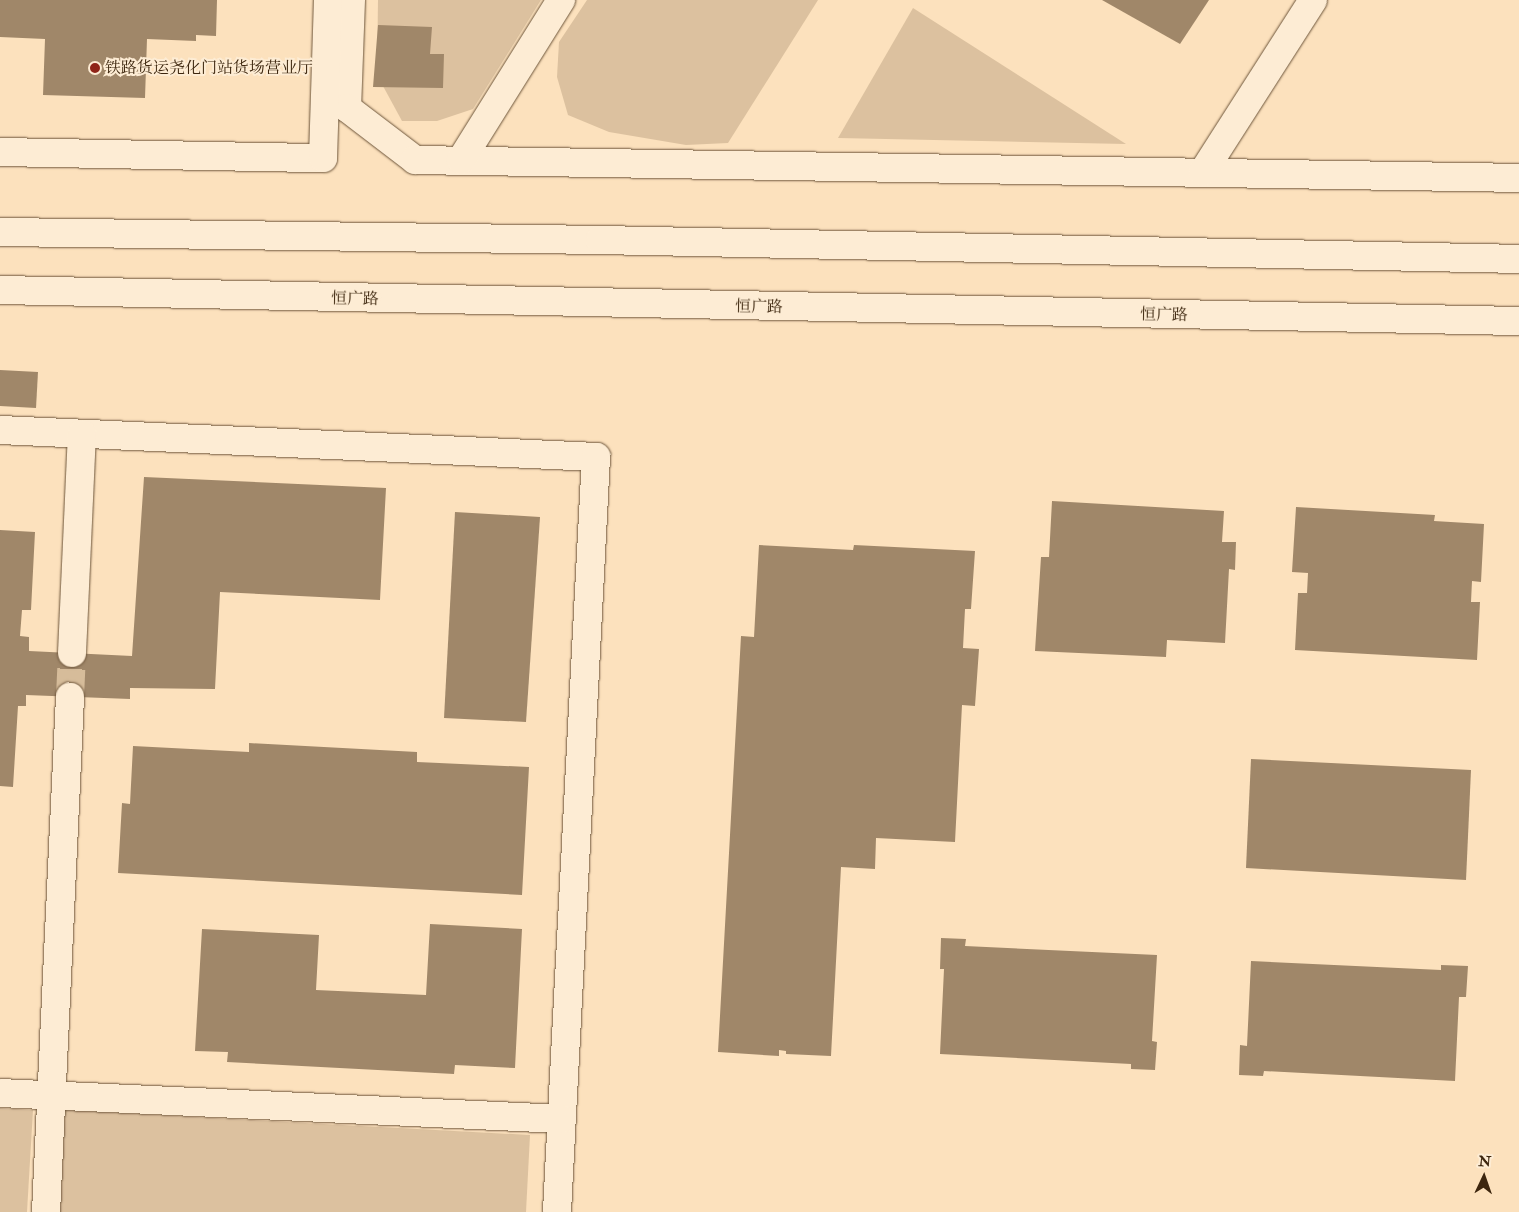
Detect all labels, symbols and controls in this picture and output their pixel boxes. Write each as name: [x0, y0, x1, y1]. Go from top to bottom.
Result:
place label: 铁路货运尧化门站货场营业厅: [105, 58, 313, 78]
marker: 铁路货运尧化门站货场营业厅: [89, 62, 101, 74]
street label: 恒广路: [331, 289, 379, 309]
street label: 恒广路: [735, 297, 783, 317]
street label: 恒广路: [1140, 305, 1188, 325]
north arrow: [1459, 1152, 1509, 1202]
text: N: [1478, 1153, 1492, 1170]

